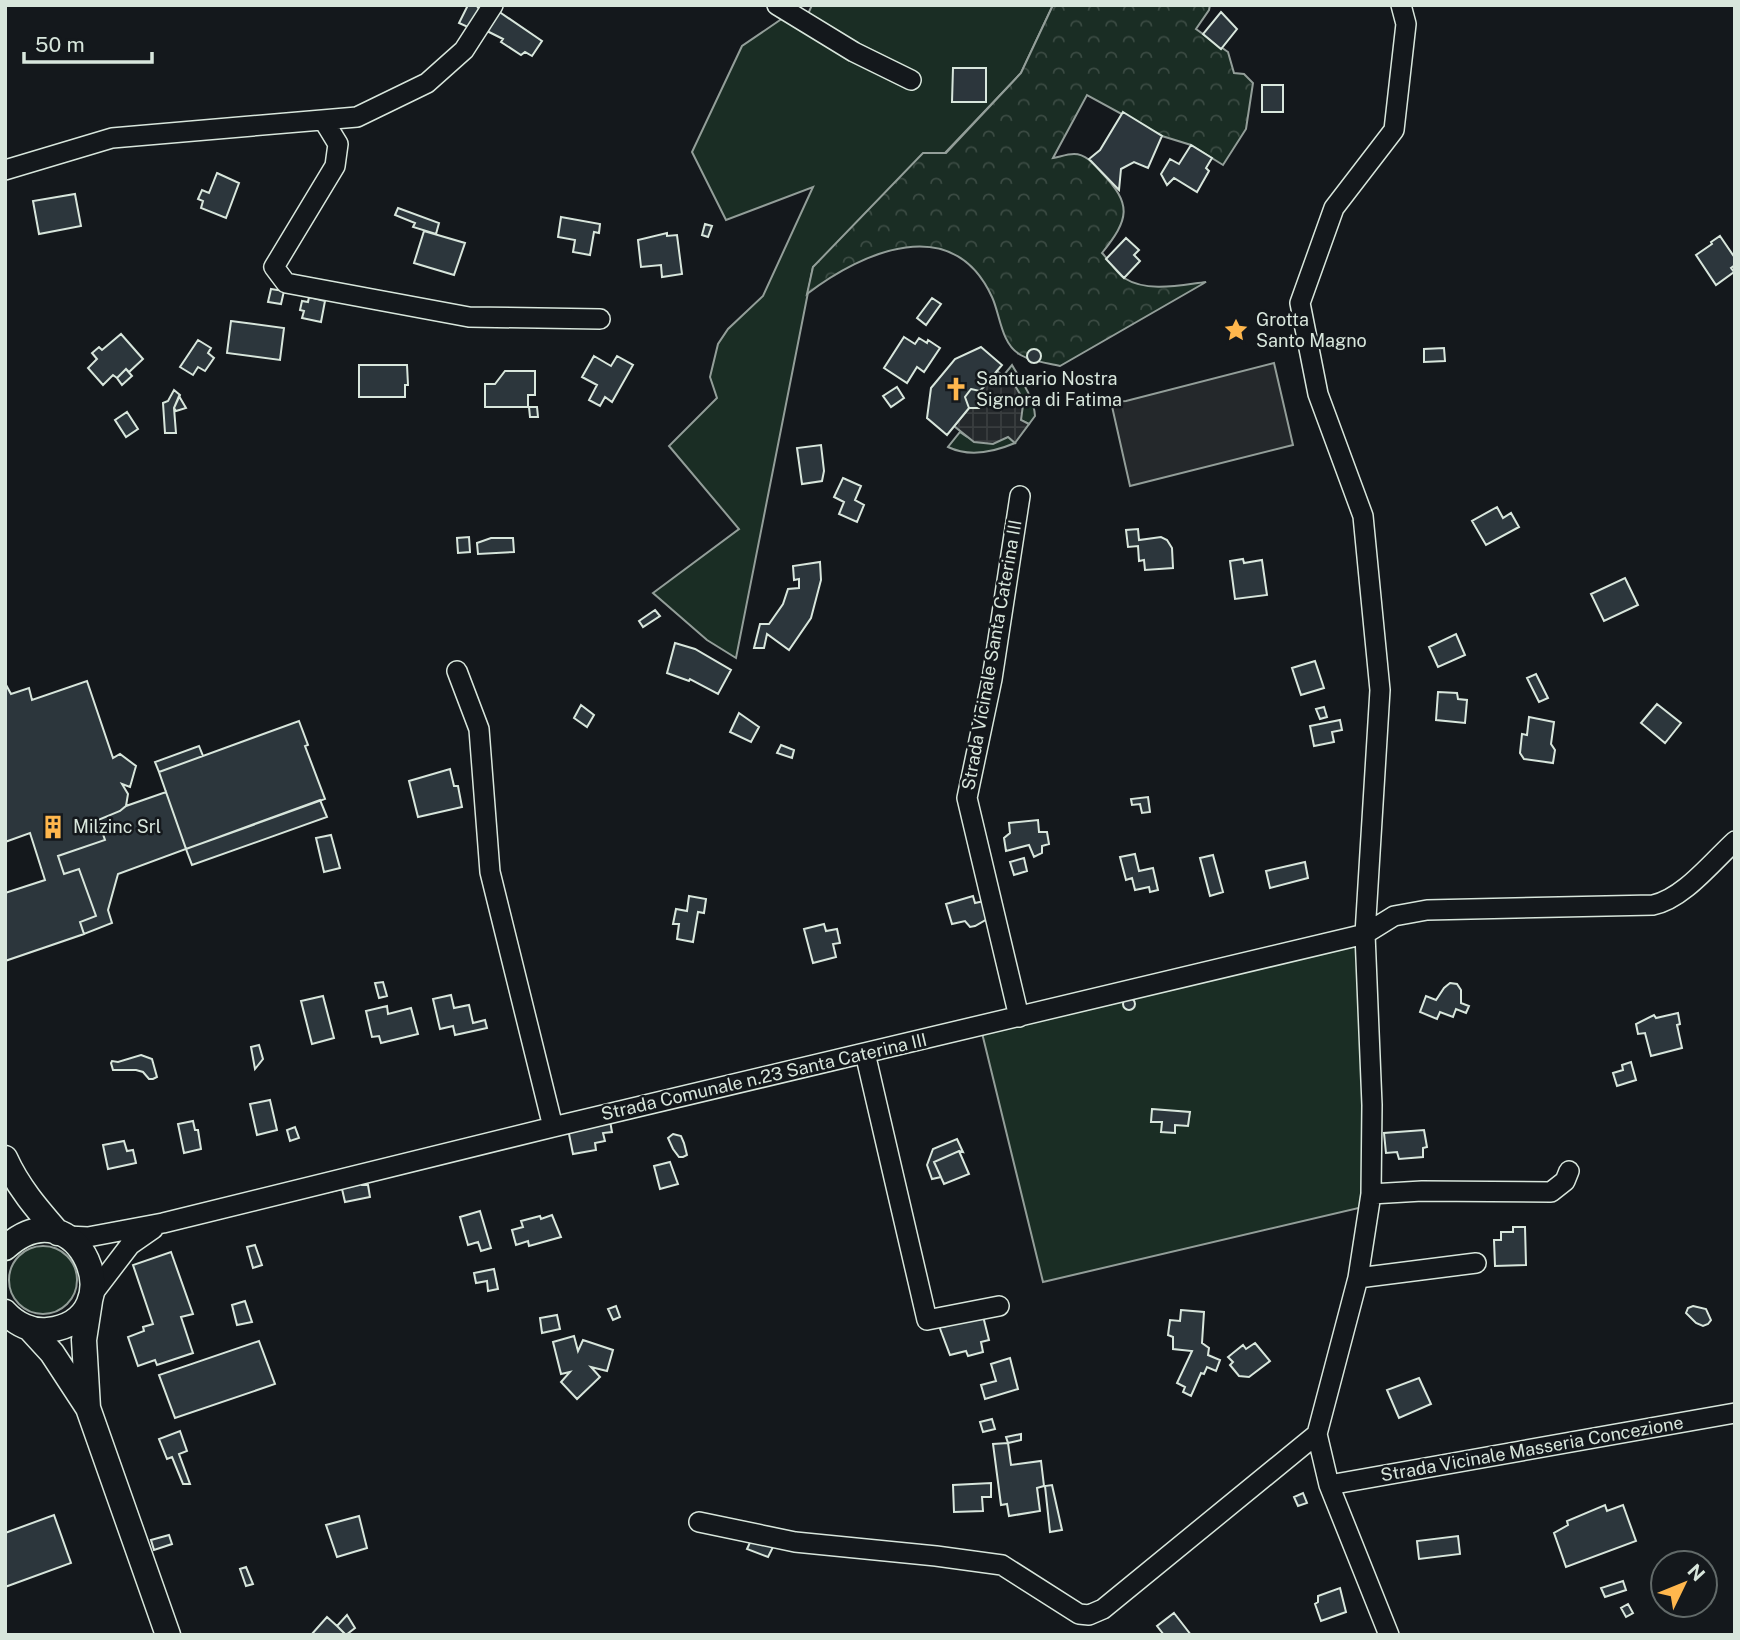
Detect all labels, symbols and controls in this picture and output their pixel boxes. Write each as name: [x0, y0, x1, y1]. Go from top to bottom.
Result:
scale bar: [24, 21, 152, 65]
text: 50 m: [35, 32, 85, 57]
place label: Grotta Santo Magno: [1256, 309, 1367, 351]
place icon: Grotta Santo Magno: [1222, 316, 1250, 344]
place label: Santuario Nostra Signora di Fatima: [976, 368, 1122, 410]
church icon: Santuario Nostra Signora di Fatima: [942, 375, 970, 403]
street label: Strada Vicinale Santa Caterina III: [957, 518, 1026, 792]
building icon: Milzinc Srl: [39, 813, 67, 841]
place label: Milzinc Srl: [73, 816, 161, 837]
street label: Strada Comunale n.23 Santa Caterina III: [599, 1029, 929, 1124]
street label: Strada Vicinale Masseria Concezione: [1379, 1412, 1685, 1486]
north arrow: [1649, 1549, 1719, 1619]
text: N: [1683, 1559, 1710, 1585]

